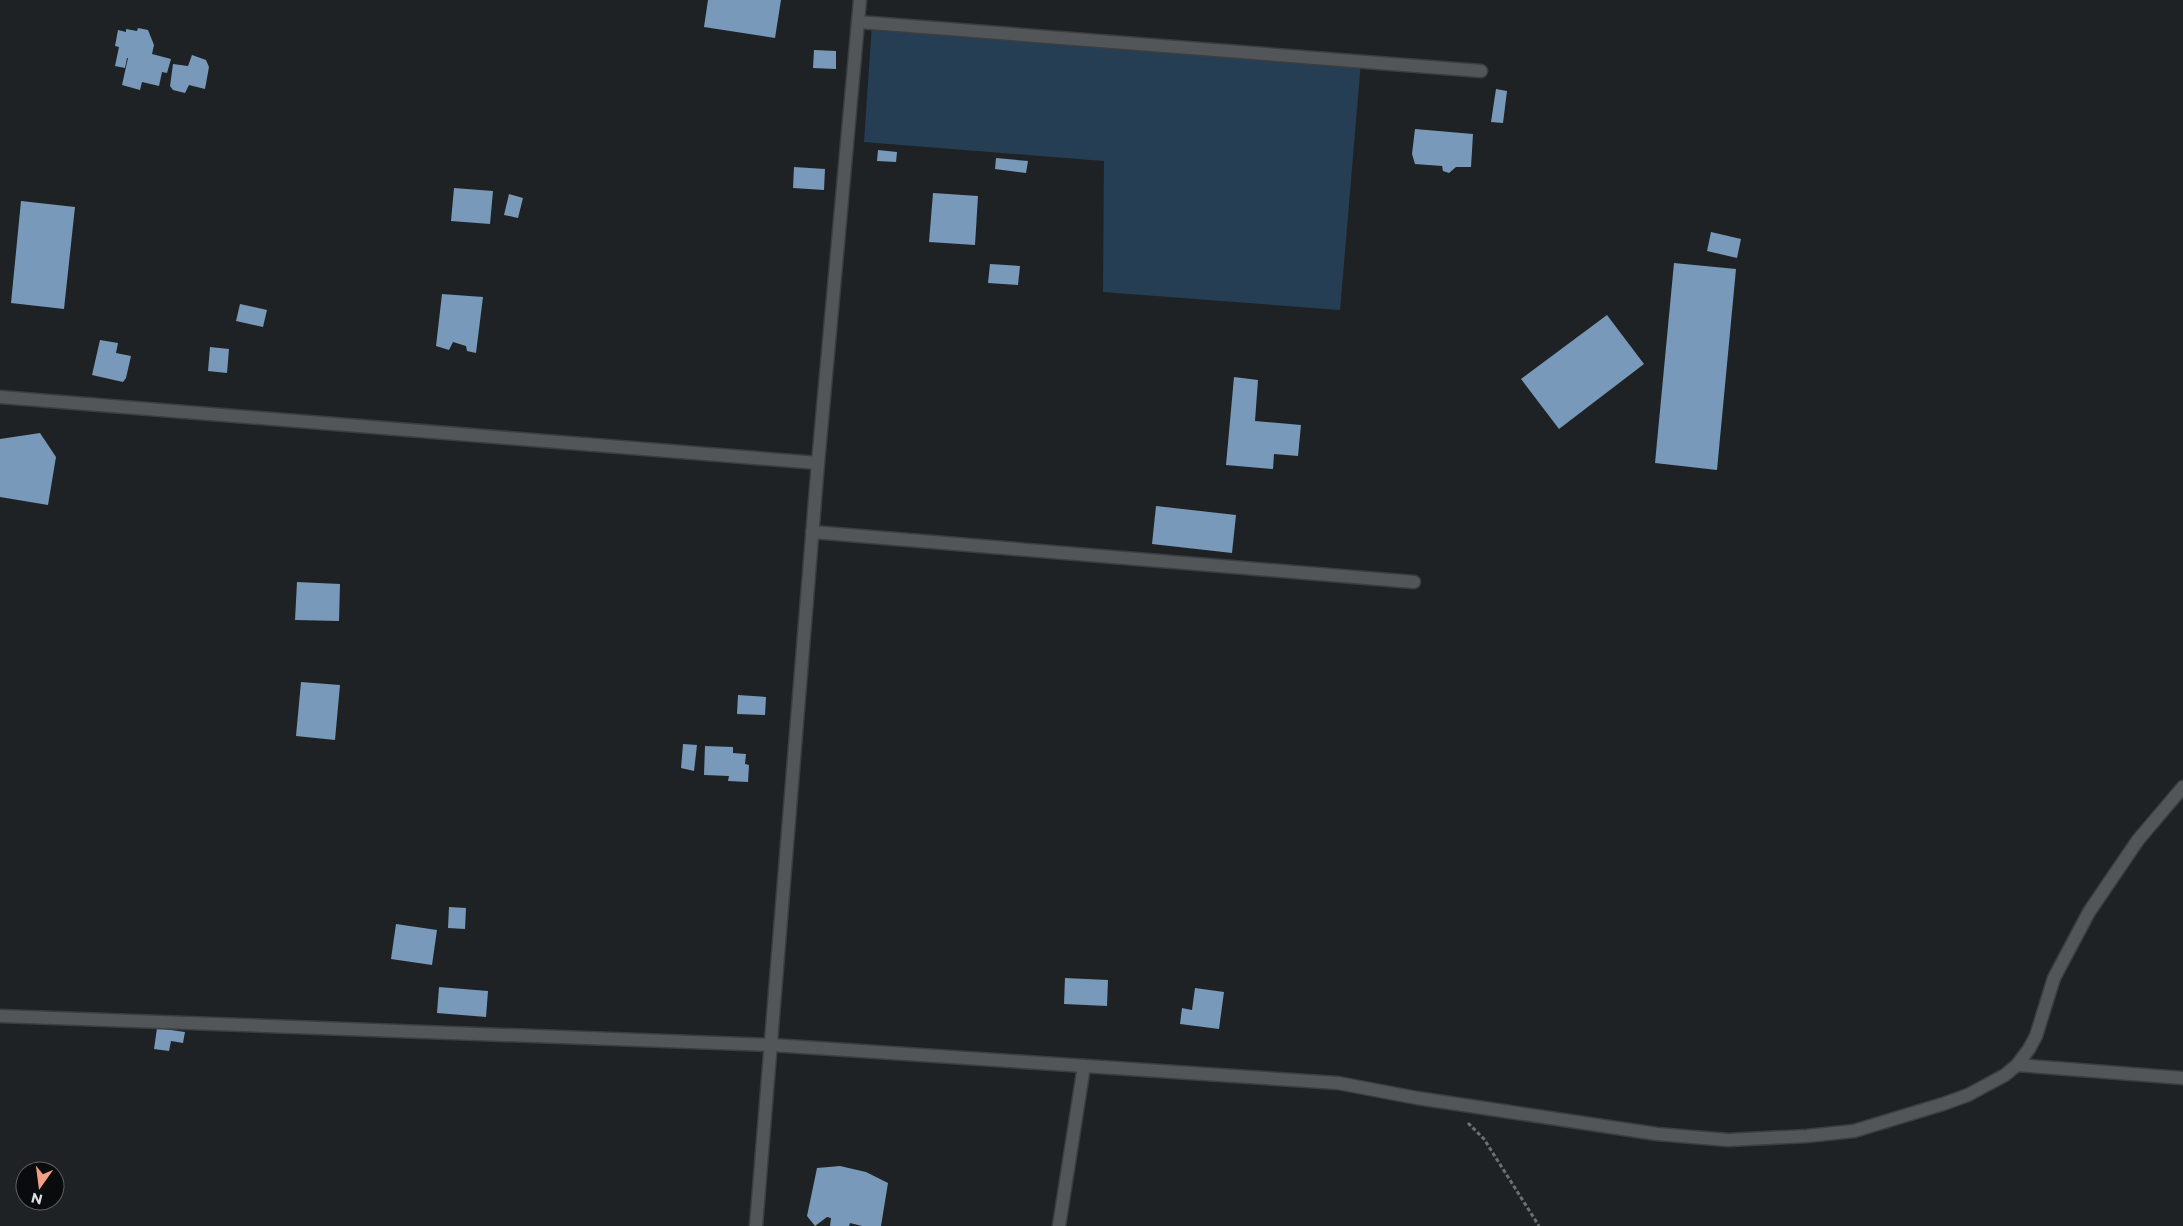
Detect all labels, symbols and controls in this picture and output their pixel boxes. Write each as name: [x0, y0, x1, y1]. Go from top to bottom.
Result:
north arrow: [15, 1161, 65, 1211]
text: N: [29, 1189, 45, 1209]

